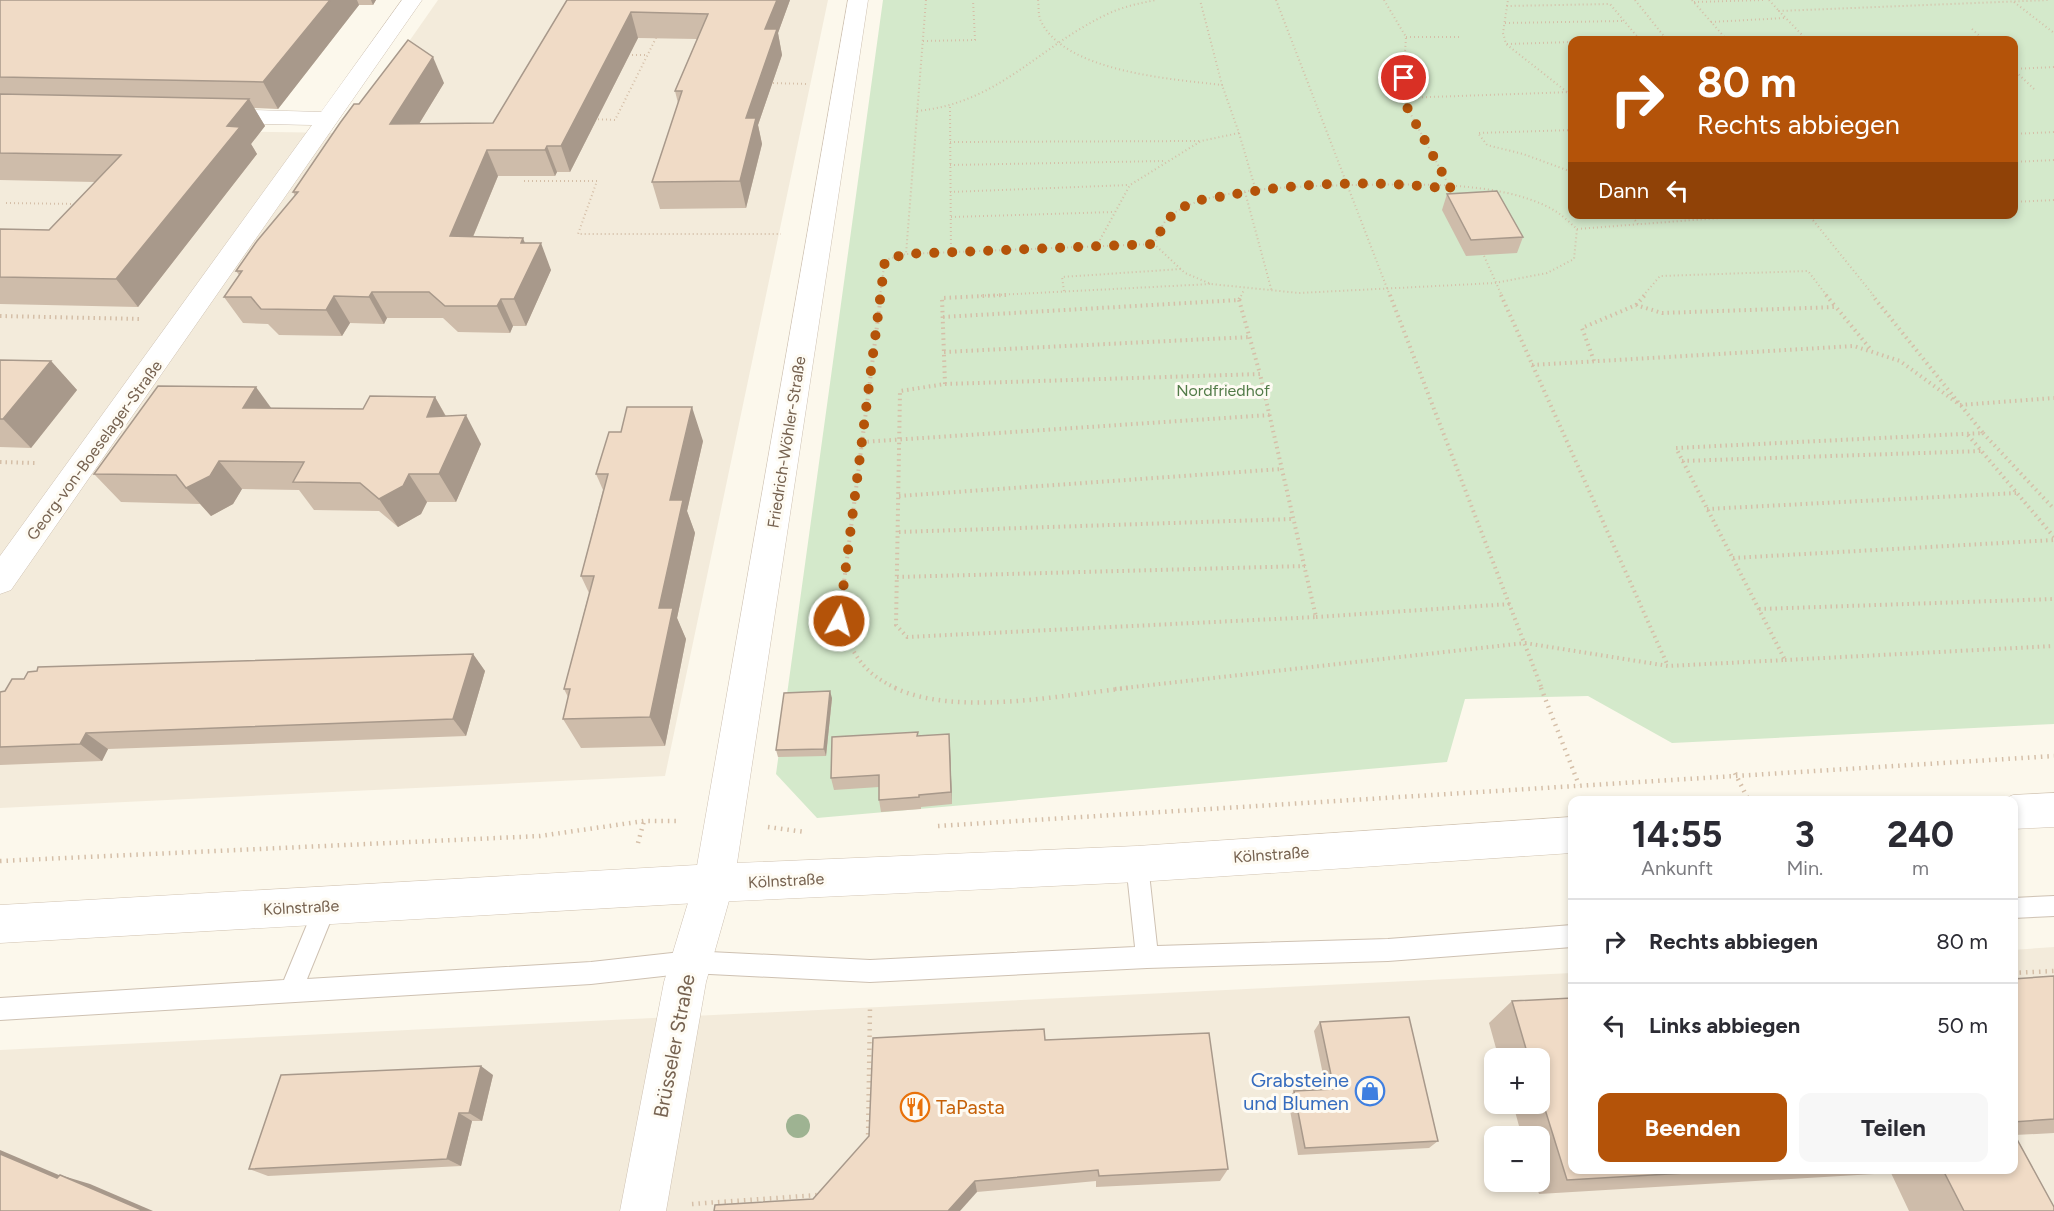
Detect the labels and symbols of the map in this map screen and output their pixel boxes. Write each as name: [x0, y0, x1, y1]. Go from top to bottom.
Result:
pin: [1378, 52, 1429, 103]
street label: Friedrich-Wöhler-Straße: [764, 355, 809, 529]
street label: Georg-von-Boeselager-Straße: [23, 356, 166, 544]
park label: Nordfriedhof: [1176, 381, 1270, 400]
position arrow: [807, 589, 871, 653]
street label: Kölnstraße: [1232, 842, 1310, 867]
street label: Kölnstraße: [747, 869, 825, 892]
street label: Kölnstraße: [262, 896, 340, 919]
street label: Brüsseler Straße: [648, 972, 700, 1120]
place label: Grabsteine und Blumen: [1243, 1068, 1349, 1115]
shop icon: Grabsteine und Blumen: [1354, 1075, 1386, 1107]
restaurant icon: TaPasta: [899, 1091, 931, 1123]
place label: TaPasta: [936, 1095, 1005, 1119]

